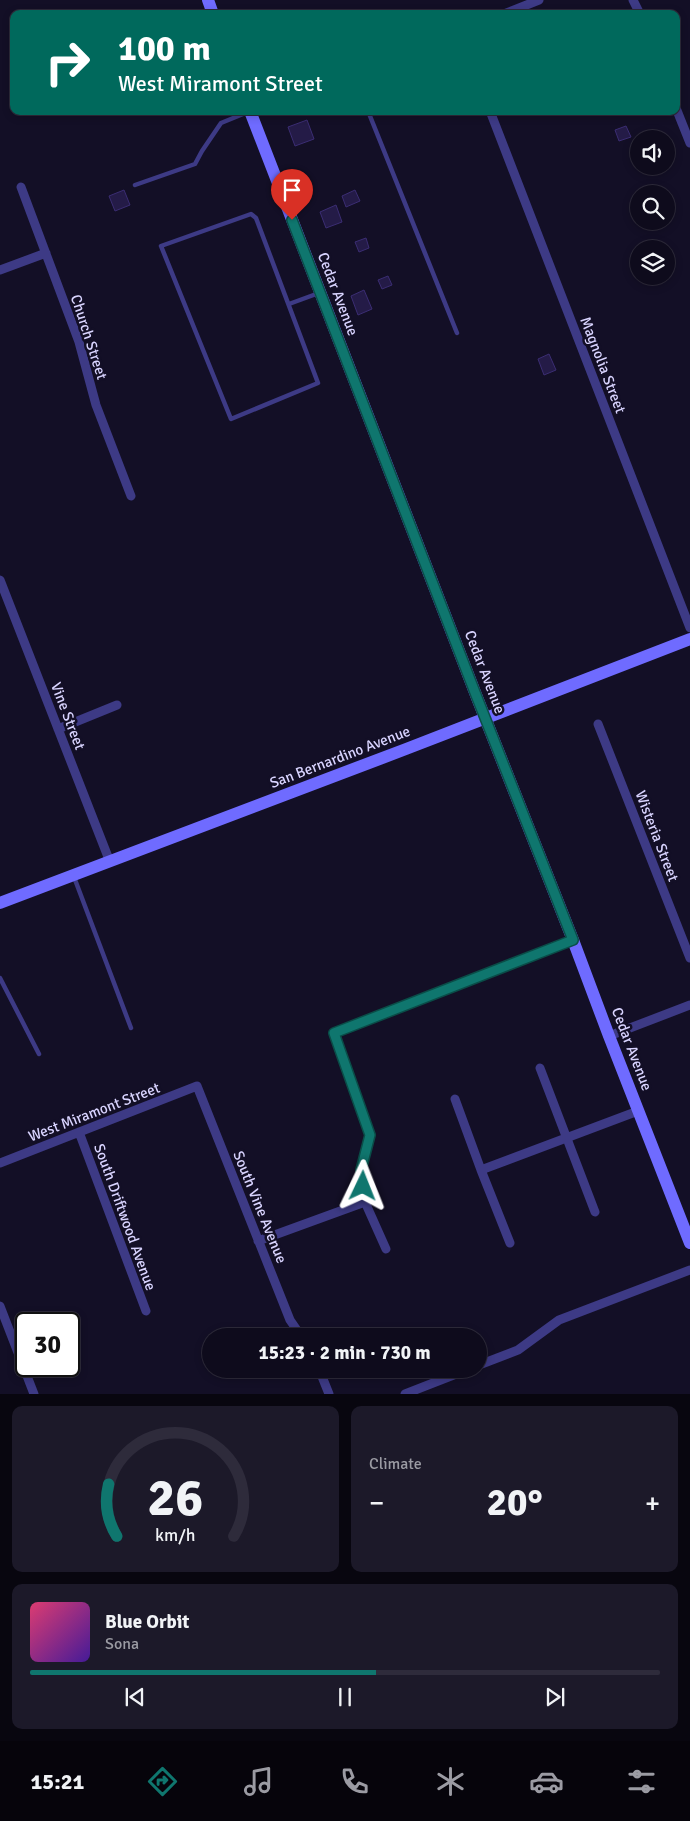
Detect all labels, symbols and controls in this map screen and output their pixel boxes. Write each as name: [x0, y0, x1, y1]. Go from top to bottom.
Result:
text: 100 m: [118, 27, 211, 70]
icon: right: [35, 30, 100, 95]
text: West Miramont Street: [118, 70, 323, 97]
map controls: [630, 130, 675, 285]
button: sound: [630, 130, 675, 175]
pin: [271, 169, 313, 220]
icon: arrive: [278, 176, 306, 204]
button: search: [630, 185, 675, 230]
button: layers: [630, 240, 675, 285]
street label: Cedar Avenue: [314, 250, 362, 338]
street label: Church Street: [67, 292, 111, 382]
street label: Magnolia Street: [576, 314, 630, 416]
street label: Cedar Avenue: [461, 628, 509, 716]
street label: Vine Street: [47, 680, 89, 752]
street label: San Bernardino Avenue: [267, 722, 413, 792]
street label: Wisteria Street: [631, 788, 683, 884]
street label: Cedar Avenue: [608, 1005, 656, 1093]
street label: West Miramont Street: [26, 1079, 162, 1145]
street label: South Driftwood Avenue: [90, 1141, 160, 1293]
street label: South Vine Avenue: [229, 1148, 291, 1266]
position arrow: [336, 1159, 388, 1211]
speed limit sign: 30: [15, 1312, 80, 1377]
text: 15:23 · 2 min · 730 m: [258, 1341, 431, 1365]
text: Climate: [369, 1454, 422, 1474]
text: 26: [147, 1466, 204, 1530]
text: 20°: [486, 1479, 543, 1526]
text: −: [369, 1486, 384, 1520]
text: +: [645, 1486, 660, 1520]
text: km/h: [155, 1524, 196, 1546]
text: Blue Orbit: [105, 1610, 189, 1634]
text: Sona: [105, 1634, 139, 1654]
icon: previous: [121, 1683, 149, 1711]
icon: pause: [331, 1683, 359, 1711]
icon: next: [541, 1683, 569, 1711]
icon: directions: [145, 1764, 180, 1799]
icon: music: [241, 1764, 276, 1799]
icon: phone: [337, 1764, 372, 1799]
icon: climate: [433, 1764, 468, 1799]
icon: car: [529, 1764, 564, 1799]
icon: filters: [624, 1764, 659, 1799]
text: 15:21: [30, 1768, 84, 1795]

